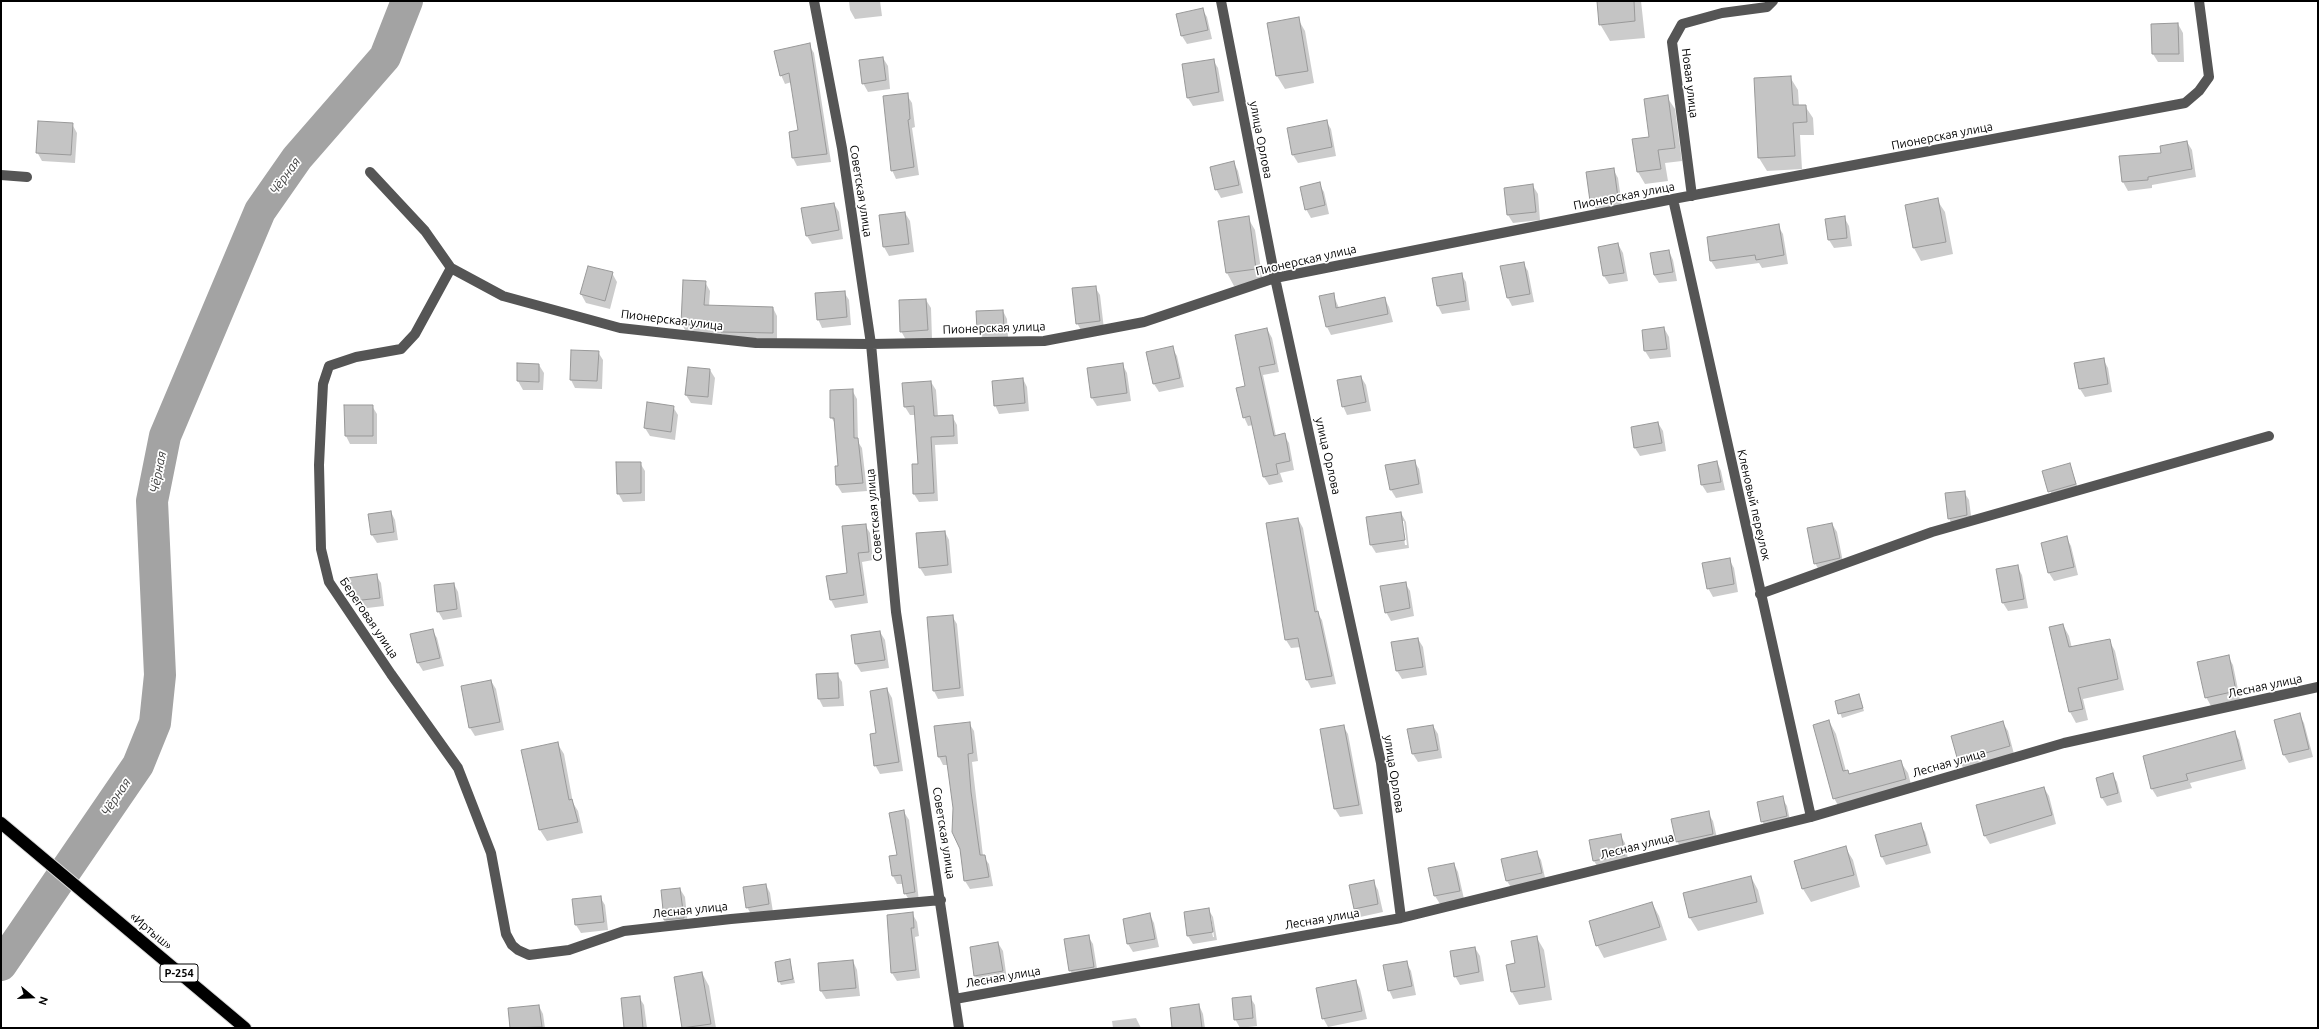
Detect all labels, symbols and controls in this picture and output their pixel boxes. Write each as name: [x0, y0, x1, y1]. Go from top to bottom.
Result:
street label: Новая улица: [1679, 47, 1701, 119]
street label: улица Орлова: [1246, 100, 1276, 180]
street label: Пионерская улица: [1890, 119, 1994, 153]
street label: Советская улица: [847, 144, 875, 238]
water label: Чёрная: [266, 154, 304, 198]
street label: Пионерская улица: [1572, 179, 1676, 213]
street label: Пионерская улица: [1254, 241, 1358, 279]
street label: Пионерская улица: [620, 307, 724, 333]
street label: Пионерская улица: [942, 319, 1046, 337]
street label: улица Орлова: [1312, 416, 1344, 496]
street label: Кленовый переулок: [1734, 448, 1774, 562]
water label: Чёрная: [146, 450, 170, 494]
street label: Советская улица: [863, 468, 885, 562]
street label: Береговая улица: [337, 575, 401, 661]
street label: Лесная улица: [2226, 671, 2304, 701]
street label: улица Орлова: [1381, 734, 1407, 814]
street label: Лесная улица: [1911, 746, 1987, 780]
water label: Чёрная: [98, 775, 134, 819]
street label: Советская улица: [930, 786, 958, 880]
street label: Лесная улица: [1599, 830, 1675, 862]
street label: Лесная улица: [652, 899, 728, 921]
street label: Лесная улица: [1283, 905, 1361, 933]
street label: «Иртыш»: [127, 909, 175, 953]
street label: Лесная улица: [964, 963, 1042, 991]
road number: Р-254: [160, 964, 198, 982]
north arrow: [12, 977, 52, 1017]
text: N: [36, 995, 50, 1007]

